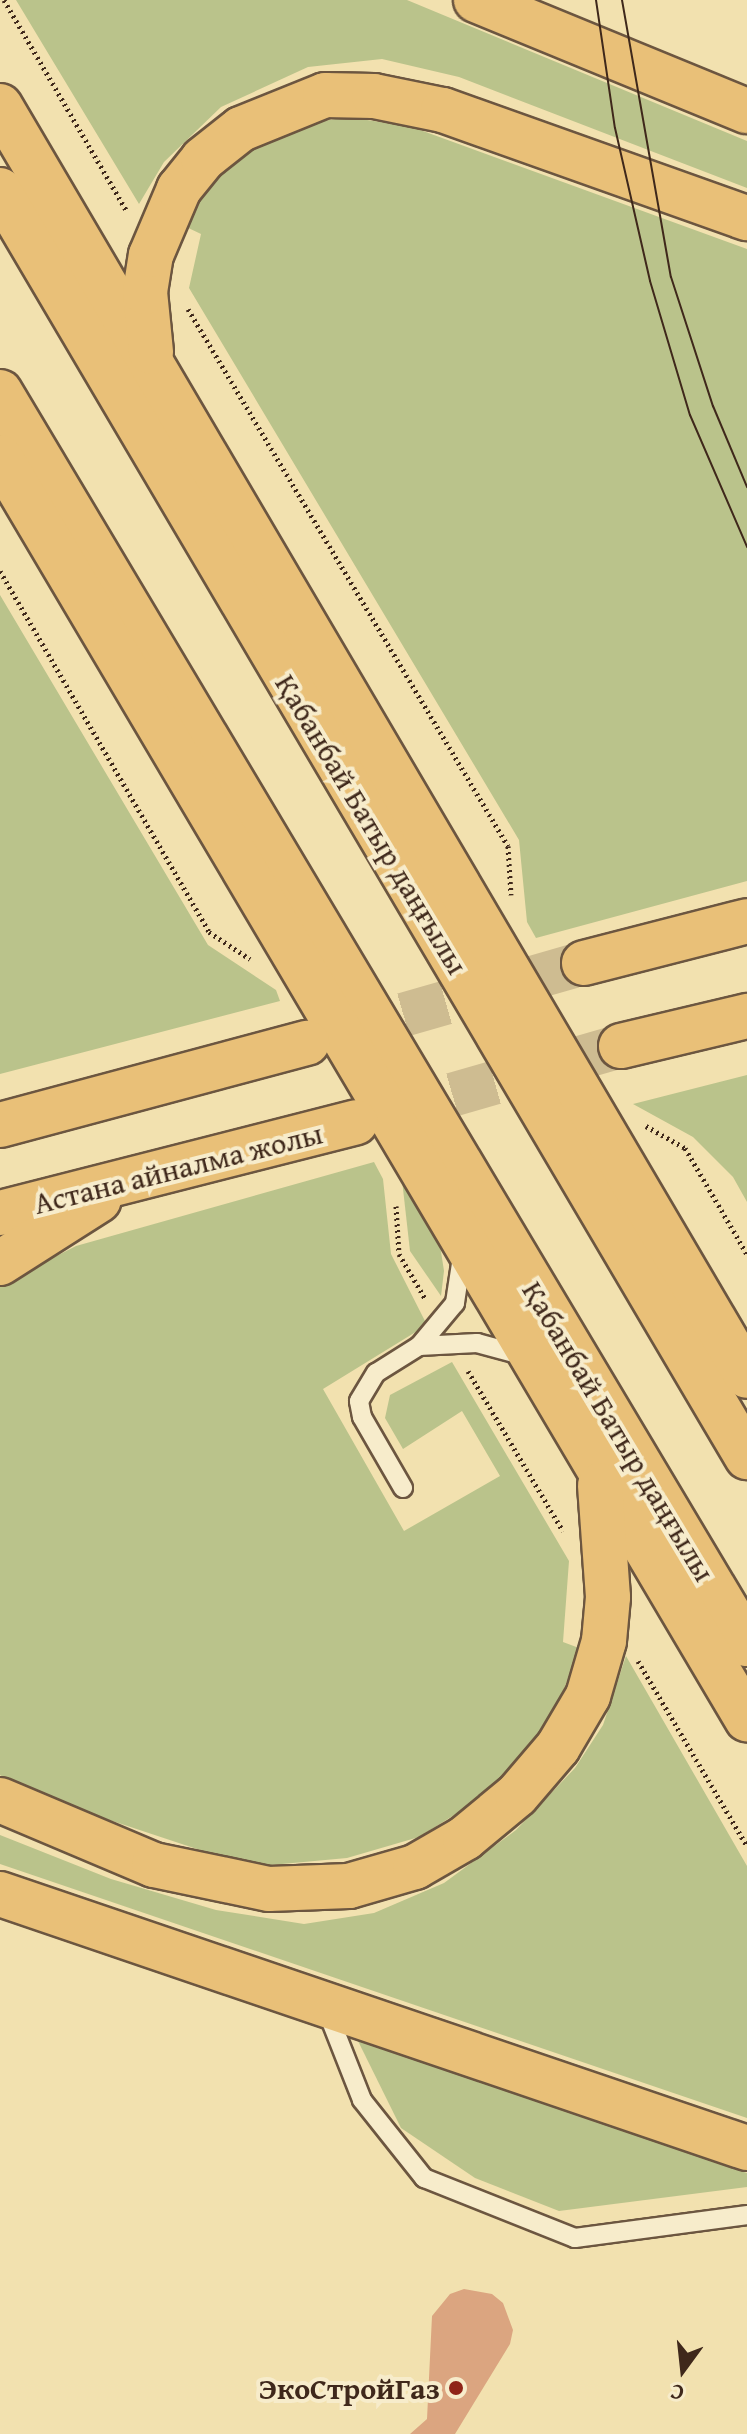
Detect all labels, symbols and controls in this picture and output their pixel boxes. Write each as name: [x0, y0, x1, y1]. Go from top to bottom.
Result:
street label: Қабанбай Батыр даңғылы: [268, 667, 476, 981]
street label: Астана айналма жолы: [30, 1115, 326, 1221]
street label: Қабанбай Батыр даңғылы: [515, 1274, 723, 1588]
north arrow: [643, 2330, 723, 2410]
place label: ЭкоСтройГаз: [259, 2370, 440, 2406]
text: С: [667, 2376, 687, 2410]
marker: ЭкоСтройГаз: [447, 2379, 465, 2397]

